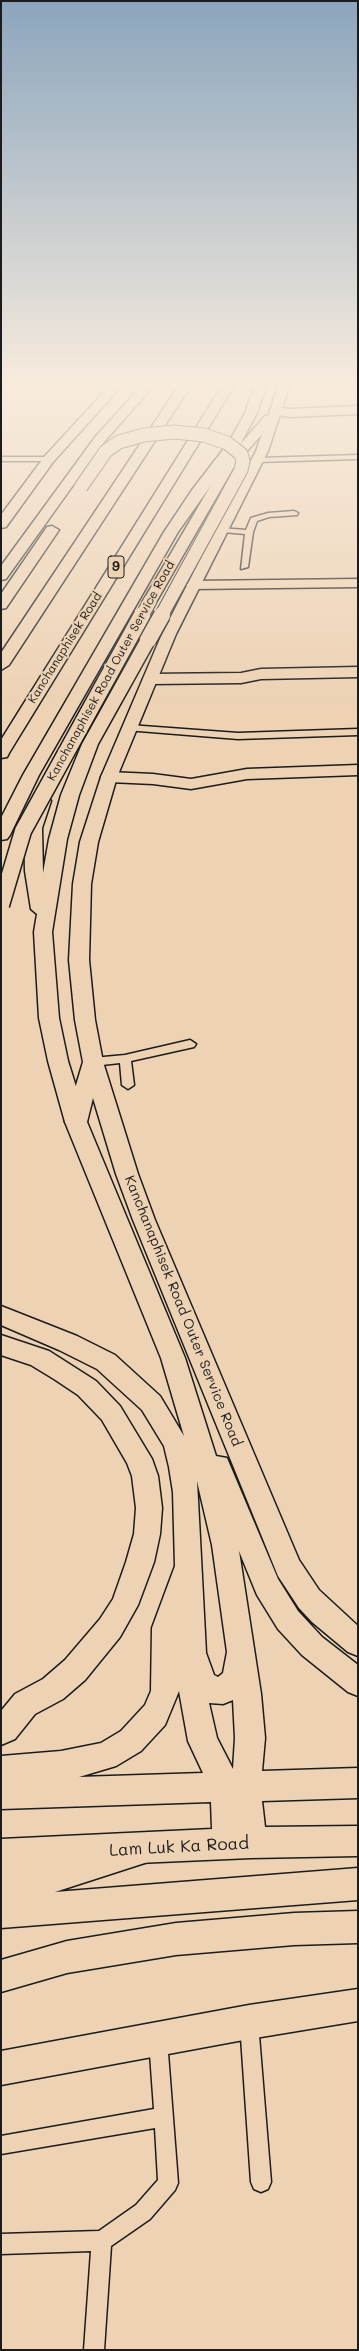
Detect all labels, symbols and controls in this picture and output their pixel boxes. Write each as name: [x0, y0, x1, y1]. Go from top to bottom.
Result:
road number: 9: [108, 556, 124, 578]
street label: Kanchanaphisek Road Outer Service Road: [44, 559, 178, 783]
street label: Kanchanaphisek Road: [25, 590, 105, 706]
street label: Kanchanaphisek Road Outer Service Road: [121, 1173, 245, 1449]
street label: Lam Luk Ka Road: [109, 1833, 249, 1861]

